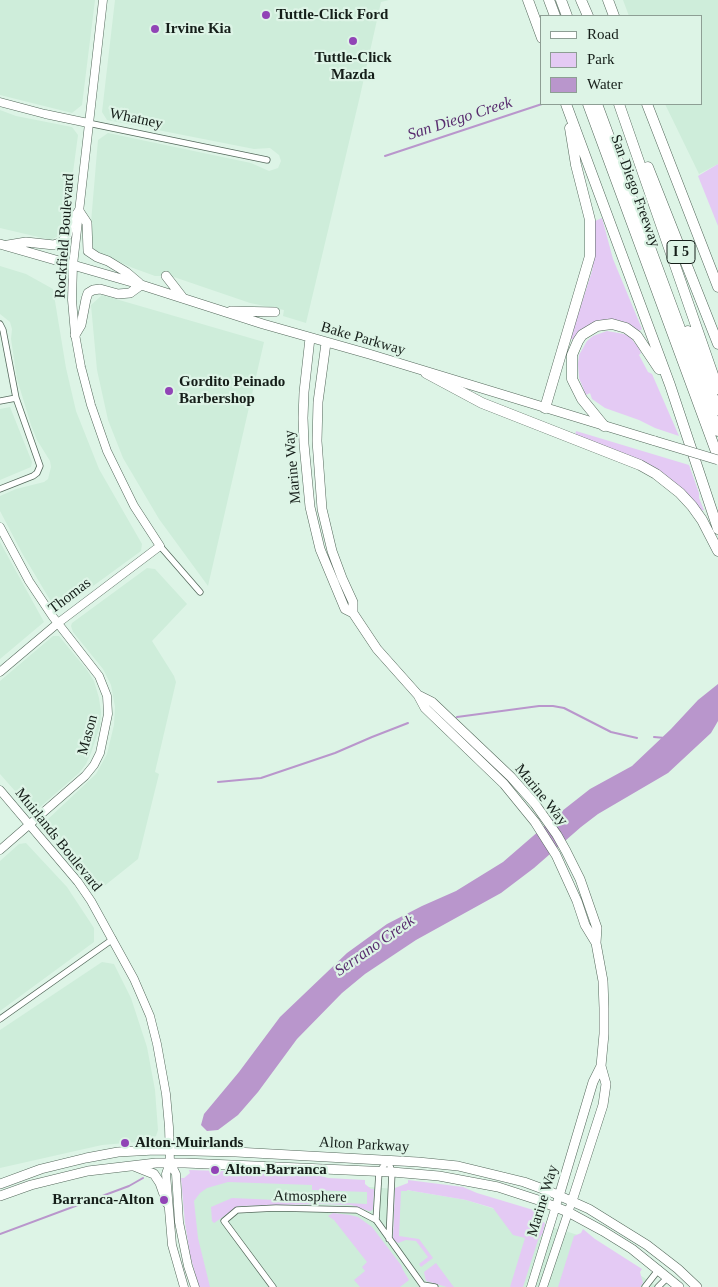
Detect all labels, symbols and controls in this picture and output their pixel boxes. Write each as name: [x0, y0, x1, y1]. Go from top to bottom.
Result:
place label: Tuttle-Click Ford: [276, 6, 388, 24]
marker: Tuttle-Click Ford: [260, 9, 272, 21]
legend: [540, 15, 703, 105]
place label: Irvine Kia: [165, 20, 231, 38]
marker: Irvine Kia: [149, 23, 161, 35]
text: Road: [587, 26, 619, 42]
marker: Tuttle-Click Mazda: [347, 35, 359, 47]
place label: Tuttle-Click Mazda: [315, 49, 391, 84]
text: Park: [587, 51, 615, 67]
text: Water: [587, 76, 622, 92]
water label: San Diego Creek: [405, 93, 515, 145]
street label: Whatney: [108, 105, 164, 133]
street label: San Diego Freeway: [606, 132, 664, 250]
street label: Rockfield Boulevard: [52, 173, 78, 299]
road number: I 5: [667, 240, 695, 264]
street label: Bake Parkway: [319, 318, 407, 360]
place label: Gordito Peinado Barbershop: [179, 373, 285, 408]
marker: Gordito Peinado Barbershop: [163, 385, 175, 397]
street label: Marine Way: [281, 429, 305, 505]
street label: Thomas: [45, 574, 95, 618]
street label: Mason: [74, 713, 102, 757]
street label: Marine Way: [511, 761, 571, 829]
street label: Muirlands Boulevard: [11, 785, 105, 895]
water label: Serrano Creek: [331, 911, 419, 981]
place label: Alton-Muirlands: [135, 1134, 243, 1152]
street label: Alton Parkway: [318, 1134, 410, 1156]
marker: Alton-Muirlands: [119, 1137, 131, 1149]
place label: Alton-Barranca: [225, 1161, 327, 1179]
street label: Marine Way: [524, 1163, 562, 1239]
marker: Alton-Barranca: [209, 1164, 221, 1176]
street label: Atmosphere: [273, 1187, 347, 1207]
place label: Barranca-Alton: [52, 1191, 154, 1209]
marker: Barranca-Alton: [158, 1194, 170, 1206]

